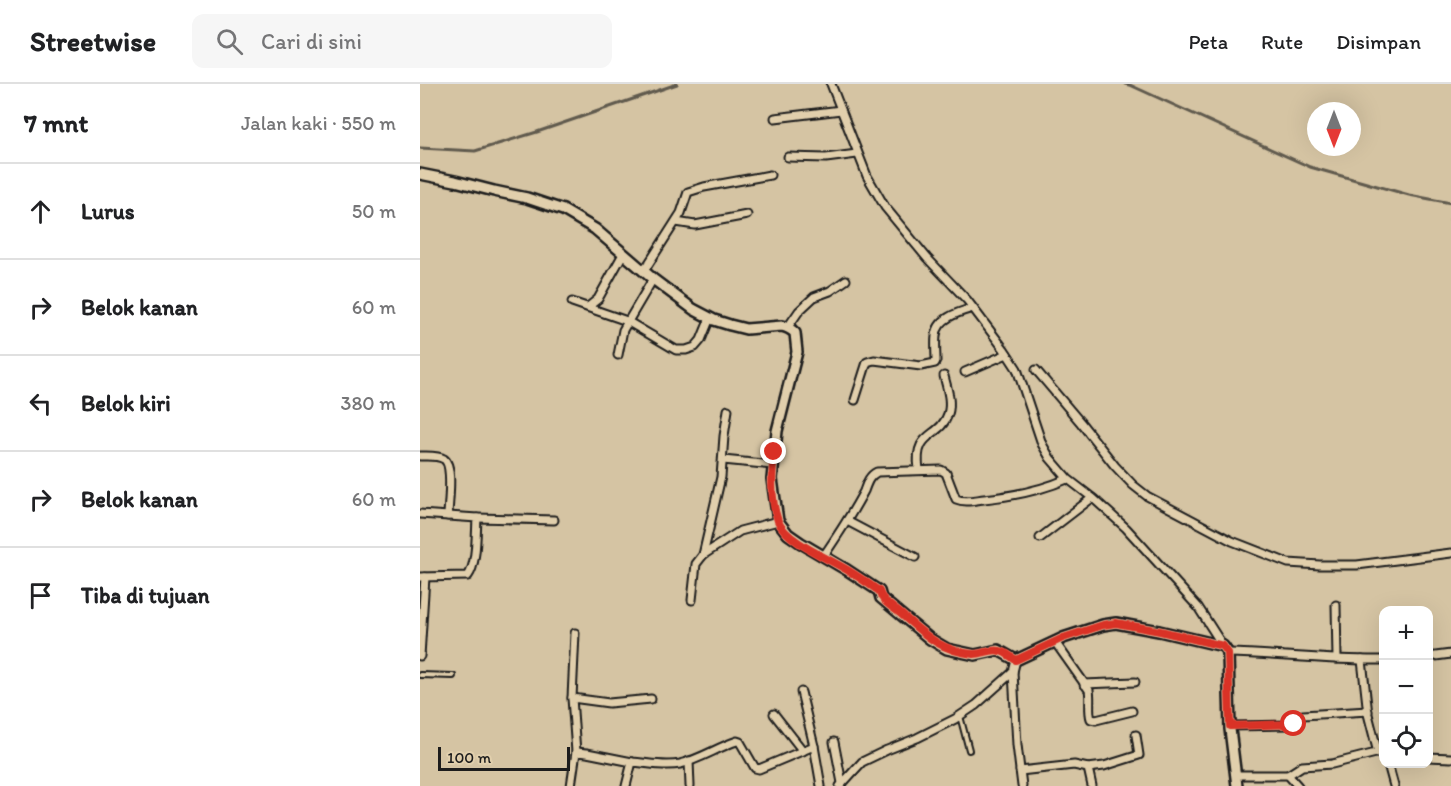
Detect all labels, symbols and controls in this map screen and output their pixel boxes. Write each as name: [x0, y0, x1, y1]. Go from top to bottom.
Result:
search box: [192, 14, 612, 68]
text: Streetwise: [30, 24, 156, 58]
icon: search: [213, 25, 246, 58]
text: Cari di sini: [261, 28, 362, 55]
text: Peta: [1188, 29, 1228, 54]
text: Rute: [1261, 29, 1303, 54]
text: Disimpan: [1336, 29, 1421, 54]
north arrow: [1307, 102, 1361, 156]
text: 7 mnt: [24, 107, 88, 139]
text: Jalan kaki · 550 m: [241, 111, 396, 135]
icon: ahead: [24, 195, 57, 228]
text: Lurus: [81, 198, 135, 225]
text: 50 m: [352, 199, 396, 223]
icon: right: [24, 291, 57, 324]
text: Belok kanan: [81, 294, 198, 321]
text: 60 m: [352, 295, 396, 319]
icon: left: [24, 387, 57, 420]
text: Belok kiri: [81, 390, 171, 417]
text: 380 m: [341, 391, 396, 415]
route end: [760, 438, 786, 464]
icon: right: [24, 483, 57, 516]
text: Belok kanan: [81, 486, 198, 513]
text: 60 m: [352, 487, 396, 511]
icon: arrive: [24, 579, 57, 612]
text: Tiba di tujuan: [81, 582, 210, 609]
map controls: [1379, 606, 1433, 768]
button: +: [1379, 606, 1433, 660]
button: −: [1379, 660, 1433, 714]
route start: [1280, 710, 1306, 736]
button: locate: [1379, 714, 1433, 768]
scale bar: [438, 744, 570, 772]
text: 100 m: [447, 748, 491, 767]

